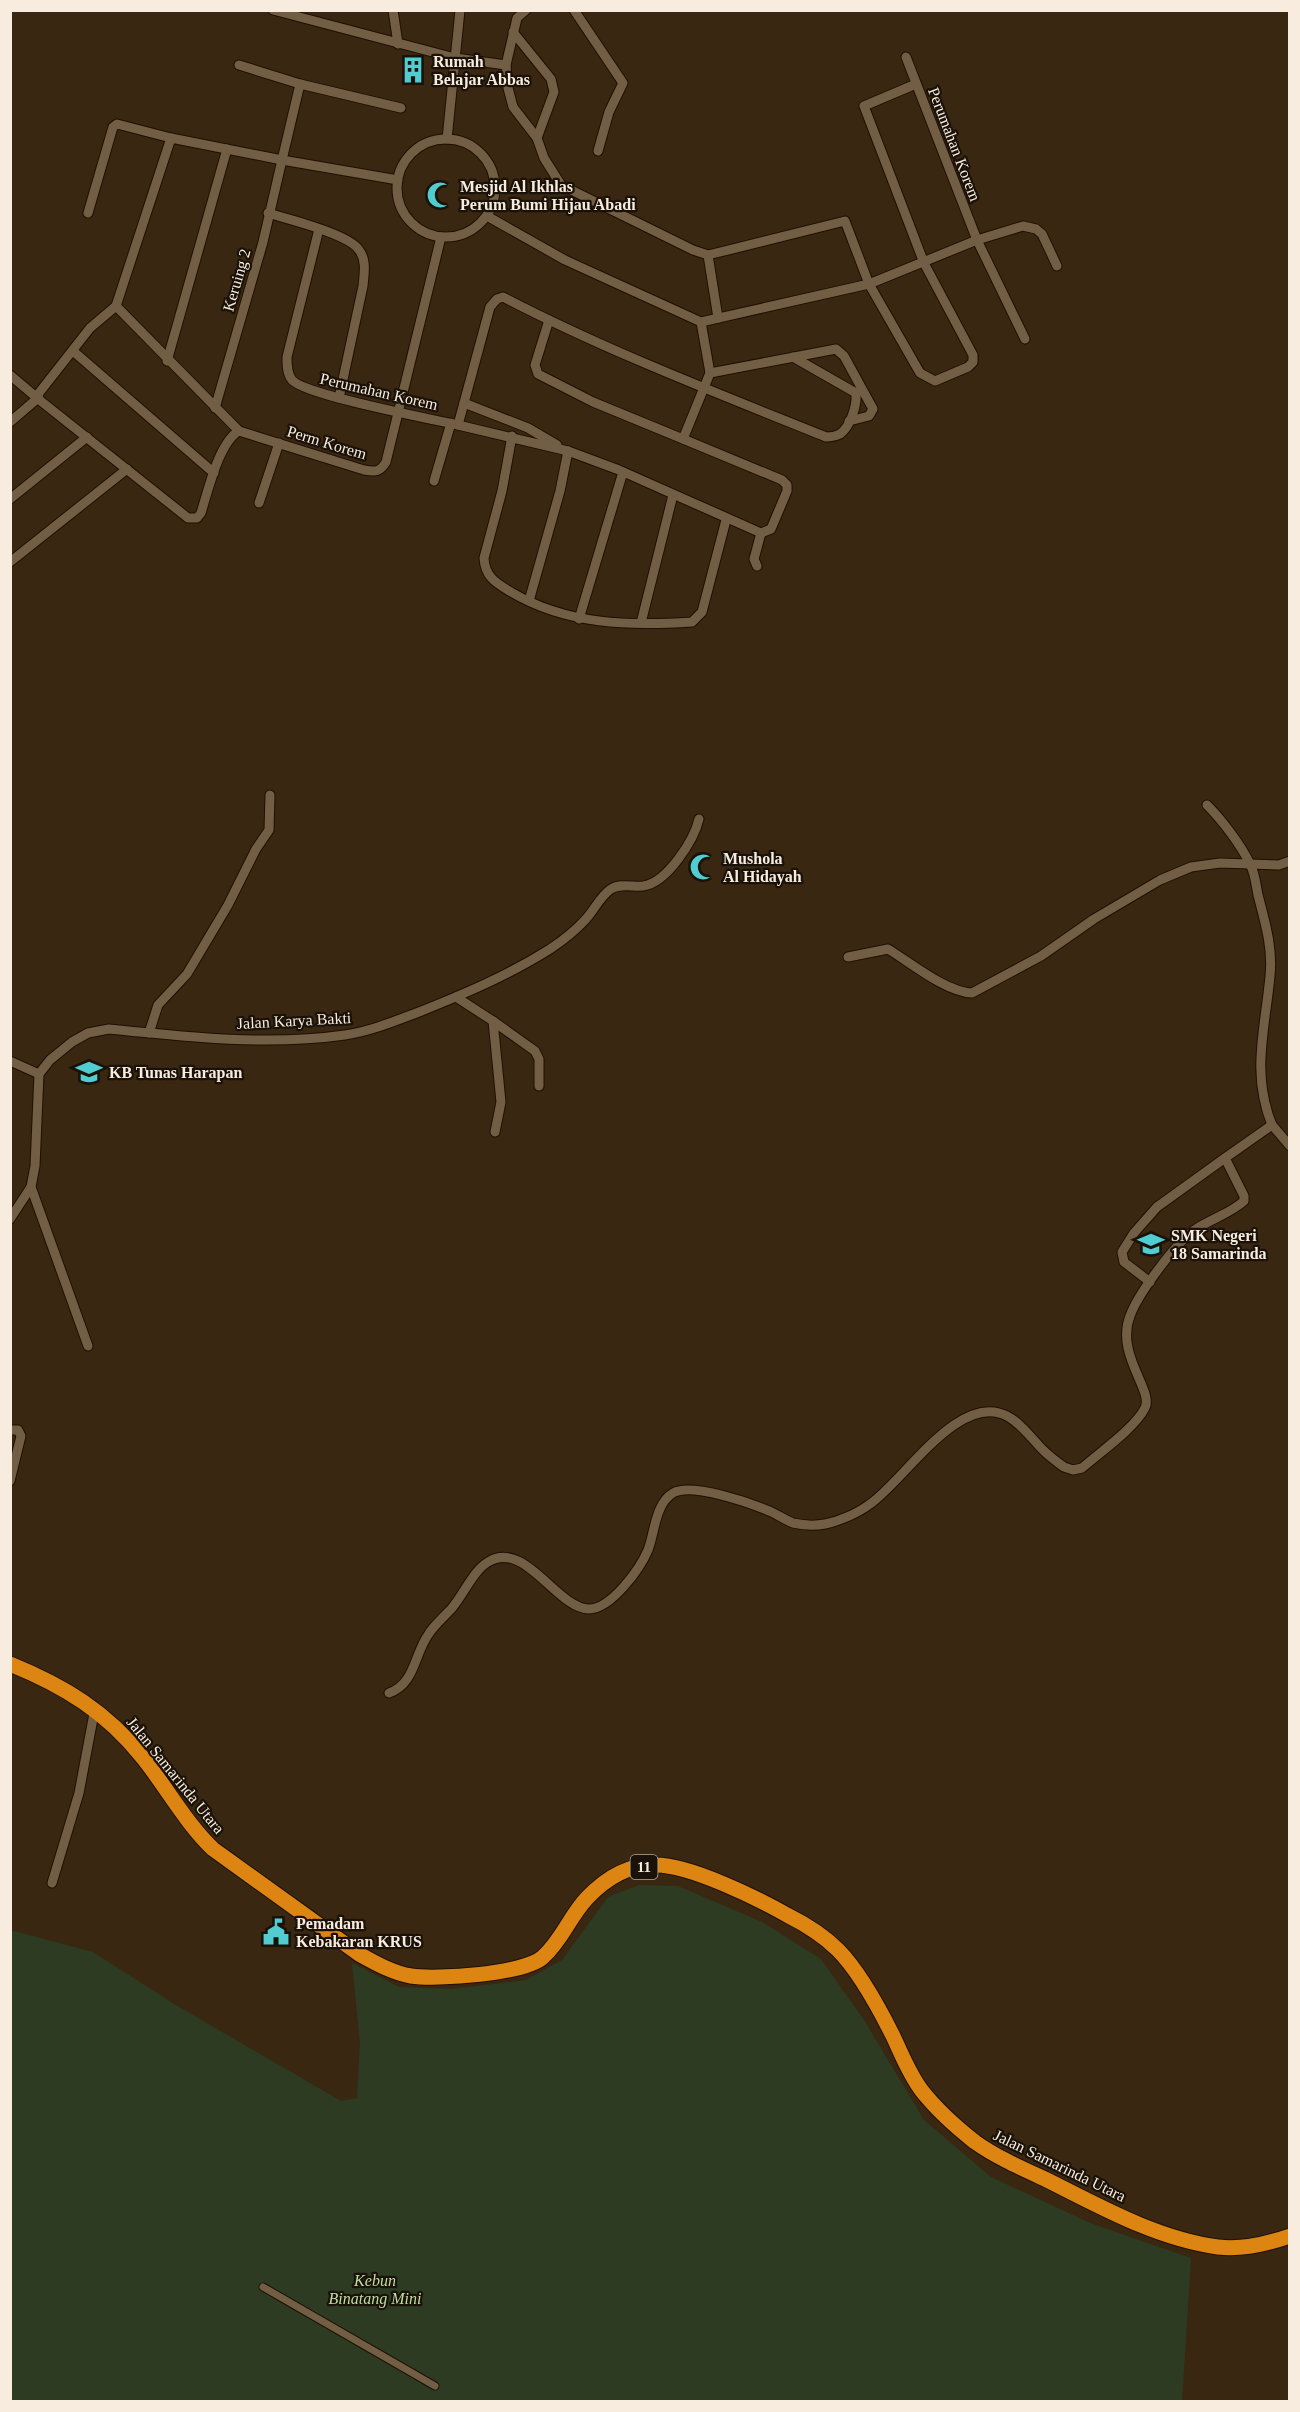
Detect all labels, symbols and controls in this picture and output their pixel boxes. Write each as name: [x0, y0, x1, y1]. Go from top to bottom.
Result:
place label: Rumah Belajar Abbas: [433, 53, 530, 89]
building icon: Rumah Belajar Abbas: [398, 55, 428, 85]
street label: Perumahan Korem: [925, 85, 984, 204]
place label: Mesjid Al Ikhlas Perum Bumi Hijau Abadi: [460, 178, 636, 214]
mosque icon: Mesjid Al Ikhlas Perum Bumi Hijau Abadi: [425, 180, 455, 210]
street label: Keruing 2: [219, 247, 254, 314]
street label: Perumahan Korem: [318, 370, 440, 413]
street label: Perm Korem: [285, 422, 369, 463]
place label: Mushola Al Hidayah: [723, 850, 802, 886]
mosque icon: Mushola Al Hidayah: [688, 852, 718, 882]
street label: Jalan Karya Bakti: [236, 1009, 352, 1033]
school or university icon: KB Tunas Harapan: [74, 1057, 104, 1087]
place label: KB Tunas Harapan: [109, 1064, 243, 1082]
place label: SMK Negeri 18 Samarinda: [1171, 1227, 1267, 1262]
school or university icon: SMK Negeri 18 Samarinda: [1136, 1229, 1166, 1259]
street label: Jalan Samarinda Utara: [123, 1714, 228, 1837]
road number: 11: [630, 1855, 658, 1879]
place label: Pemadam Kebakaran KRUS: [296, 1915, 422, 1950]
public building icon: Pemadam Kebakaran KRUS: [261, 1917, 291, 1947]
street label: Jalan Samarinda Utara: [991, 2126, 1129, 2205]
park label: Kebun Binatang Mini: [329, 2272, 421, 2308]

